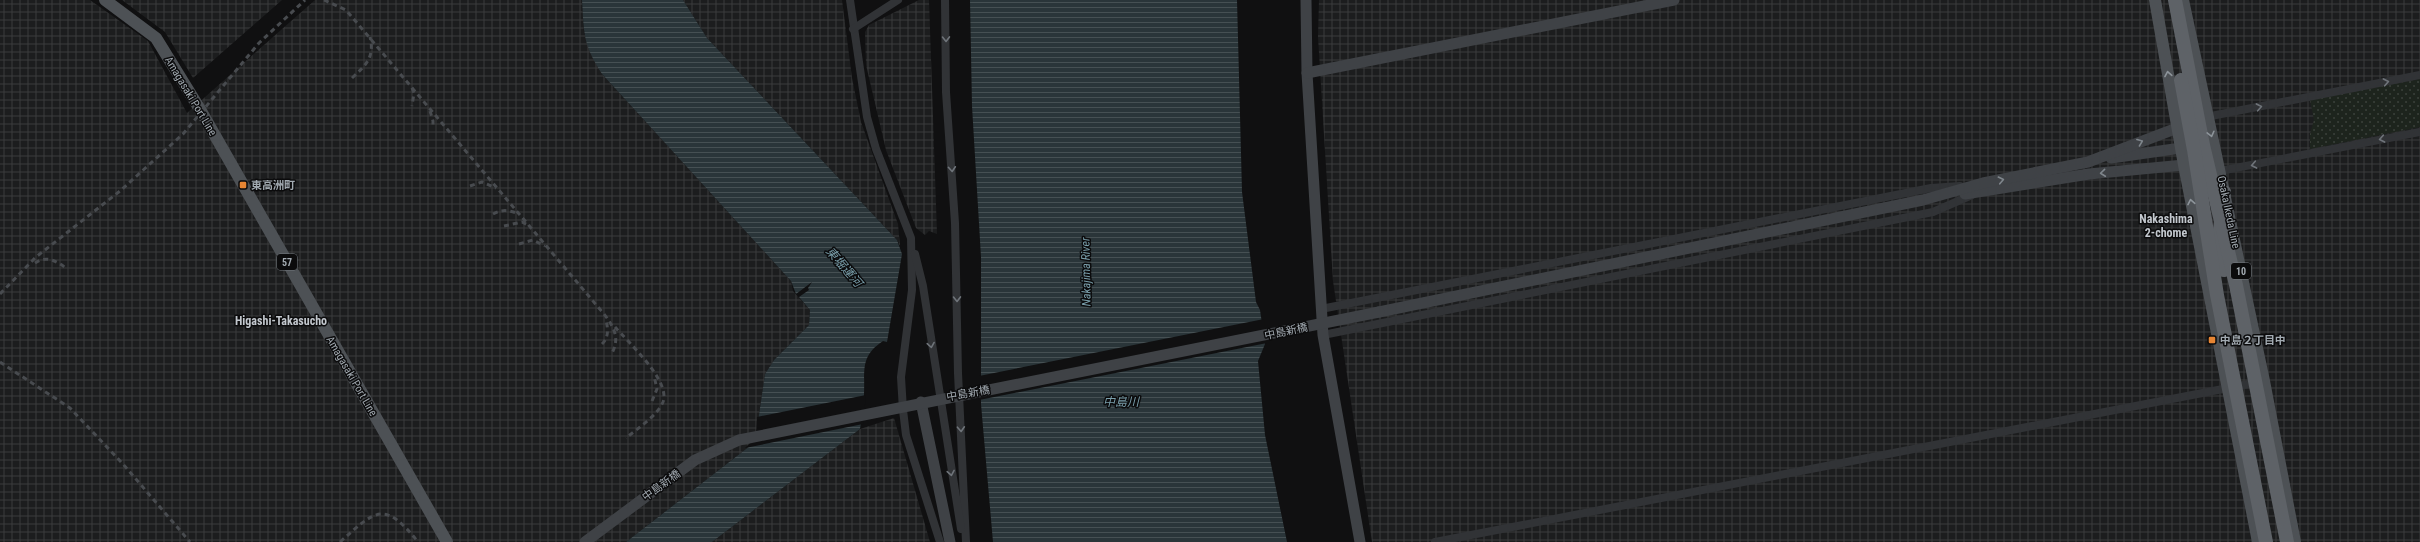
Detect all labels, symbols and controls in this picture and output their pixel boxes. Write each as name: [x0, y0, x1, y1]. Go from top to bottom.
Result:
one-way arrow: [942, 36, 950, 42]
street label: Amagasaki Port Line: [162, 54, 219, 138]
one-way arrow: [2164, 71, 2172, 77]
one-way arrow: [2383, 78, 2389, 86]
one-way arrow: [2255, 103, 2262, 111]
one-way arrow: [2206, 130, 2215, 137]
one-way arrow: [2379, 135, 2385, 143]
one-way arrow: [2136, 139, 2143, 147]
one-way arrow: [2251, 160, 2257, 168]
one-way arrow: [947, 166, 956, 172]
one-way arrow: [2100, 168, 2106, 177]
street label: Osaka Ikeda Line: [2214, 175, 2243, 250]
one-way arrow: [1998, 176, 2004, 184]
place label: 東高洲町: [251, 179, 295, 192]
marker: 東高洲町: [238, 180, 248, 190]
one-way arrow: [2187, 198, 2196, 205]
district label: Nakashima 2-chome: [2139, 212, 2193, 240]
water label: Nakajima River: [1078, 237, 1094, 306]
water label: 東堀運河: [823, 244, 866, 291]
road number: 57: [277, 254, 297, 270]
road number: 10: [2231, 263, 2251, 279]
one-way arrow: [952, 296, 961, 302]
district label: Higashi-Takasucho: [235, 314, 327, 328]
street label: 中島新橋: [1263, 321, 1309, 342]
street label: Amagasaki Port Line: [323, 334, 380, 419]
place label: 中島２丁目中: [2220, 334, 2286, 347]
marker: 中島２丁目中: [2207, 335, 2217, 345]
one-way arrow: [926, 342, 935, 348]
street label: 中島新橋: [945, 383, 991, 404]
water label: 中島川: [1103, 395, 1141, 409]
one-way arrow: [956, 426, 965, 432]
street label: 中島新橋: [640, 467, 683, 504]
one-way arrow: [947, 470, 955, 476]

